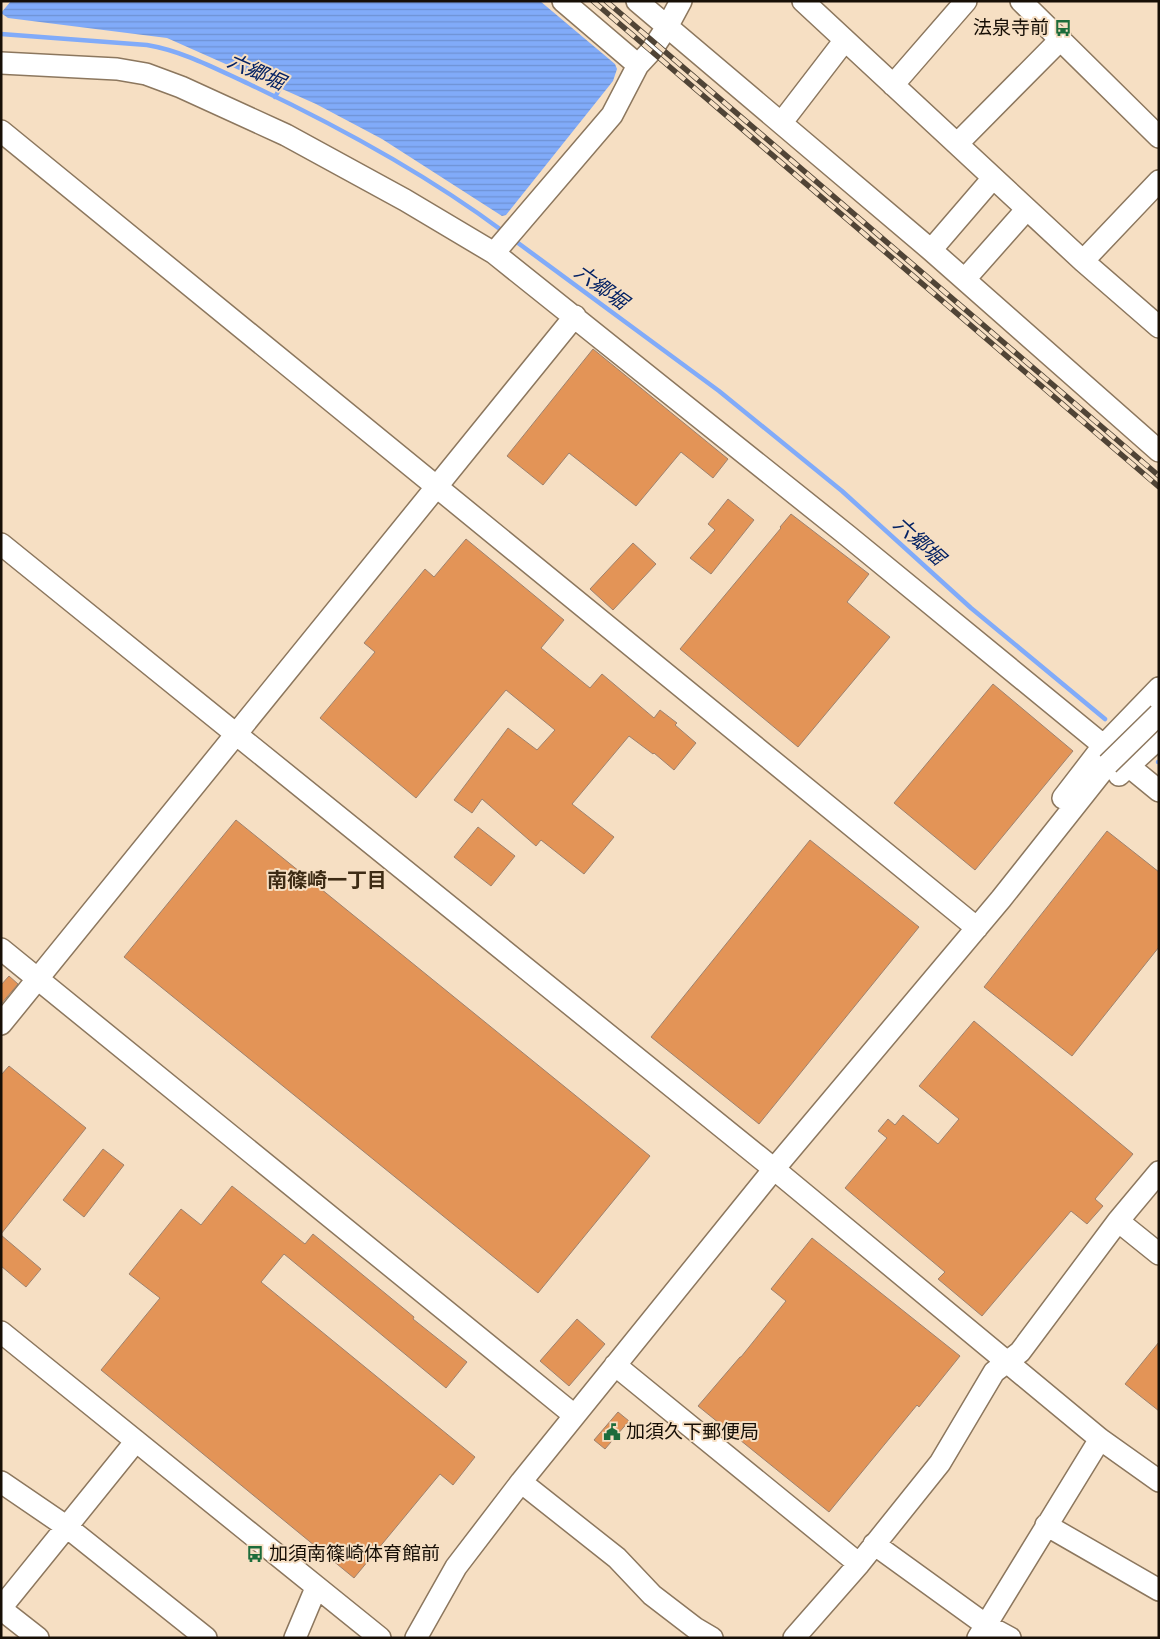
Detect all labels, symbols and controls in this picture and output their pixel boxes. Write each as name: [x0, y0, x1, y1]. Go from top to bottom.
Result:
place label: 法泉寺前: [973, 17, 1049, 39]
bus stop icon: 法泉寺前: [1053, 18, 1073, 38]
water label: 六郷堀: [224, 49, 291, 96]
water label: 六郷堀: [570, 260, 634, 316]
water label: 六郷堀: [889, 512, 951, 572]
district label: 南篠崎一丁目: [267, 869, 387, 892]
place label: 加須久下郵便局: [626, 1421, 759, 1443]
public building icon: 加須久下郵便局: [602, 1422, 622, 1442]
place label: 加須南篠崎体育館前: [269, 1543, 440, 1565]
bus stop icon: 加須南篠崎体育館前: [245, 1544, 265, 1564]

